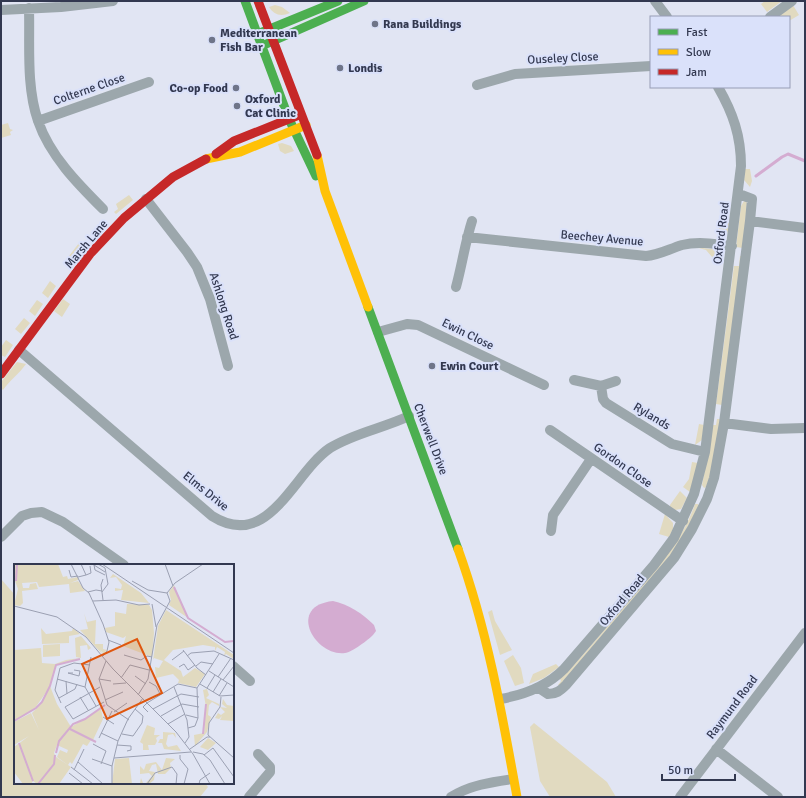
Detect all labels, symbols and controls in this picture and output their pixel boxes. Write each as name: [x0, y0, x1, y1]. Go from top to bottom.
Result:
legend: [650, 16, 790, 88]
place label: Rana Buildings: [383, 17, 462, 32]
marker: Rana Buildings: [370, 19, 380, 29]
text: Fast: [686, 25, 707, 40]
place label: Mediterranean Fish Bar: [220, 26, 298, 55]
marker: Mediterranean Fish Bar: [207, 35, 217, 45]
text: Slow: [686, 45, 711, 60]
street label: Ouseley Close: [527, 49, 599, 68]
place label: Londis: [348, 61, 383, 76]
marker: Londis: [335, 63, 345, 73]
text: Jam: [686, 65, 707, 80]
street label: Colterne Close: [51, 70, 127, 109]
place label: Co-op Food: [170, 81, 229, 96]
marker: Co-op Food: [231, 83, 241, 93]
place label: Oxford Cat Clinic: [245, 92, 296, 121]
marker: Oxford Cat Clinic: [232, 101, 242, 111]
street label: Oxford Road: [710, 201, 733, 265]
street label: Marsh Lane: [62, 217, 111, 272]
street label: Beechey Avenue: [560, 227, 644, 250]
street label: Ashlong Road: [206, 271, 241, 342]
street label: Ewin Close: [439, 315, 496, 353]
place label: Ewin Court: [440, 359, 499, 374]
marker: Ewin Court: [427, 361, 437, 371]
street label: Rylands: [630, 400, 673, 433]
street label: Cherwell Drive: [410, 401, 451, 477]
street label: Gordon Close: [590, 440, 655, 491]
street label: Elms Drive: [180, 468, 232, 514]
inset map: [14, 564, 234, 784]
street label: Oxford Road: [597, 572, 648, 629]
street label: Raymund Road: [704, 672, 761, 742]
scale bar: [662, 756, 735, 782]
text: 50 m: [668, 763, 693, 778]

